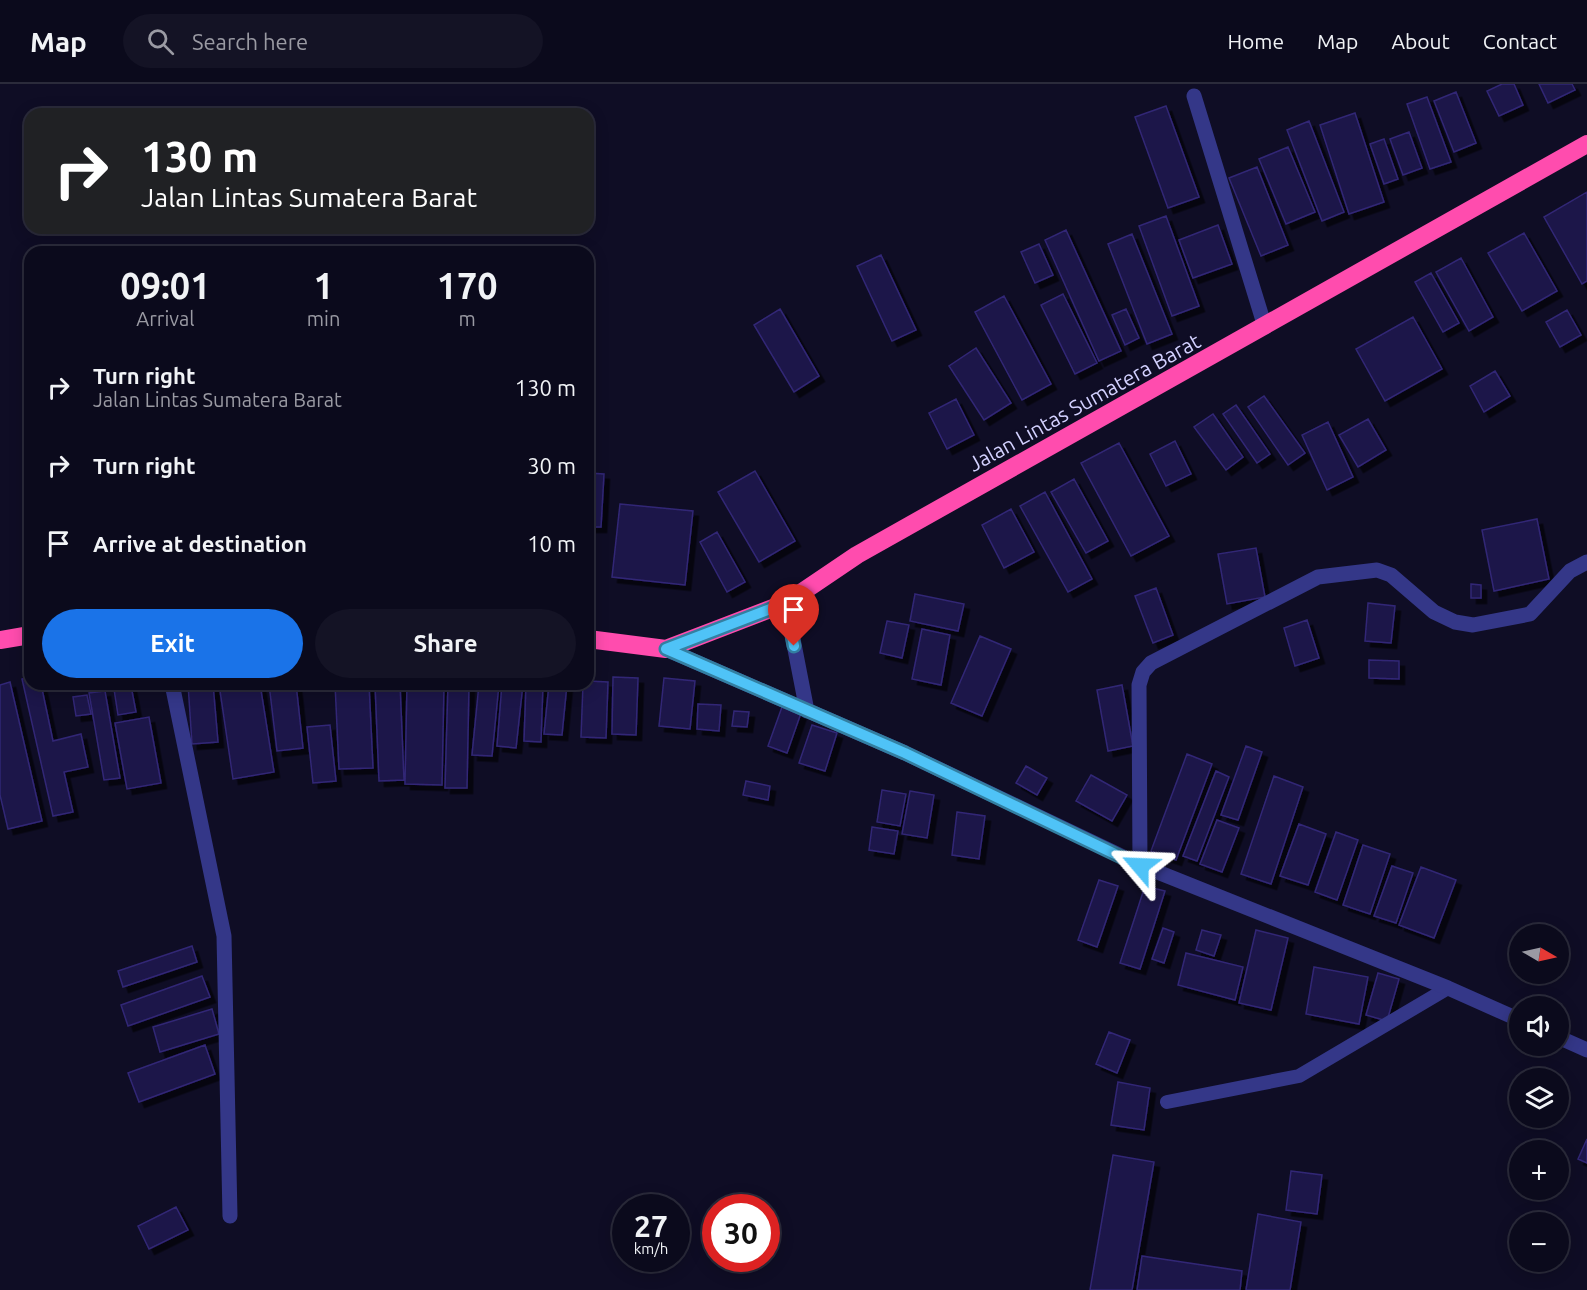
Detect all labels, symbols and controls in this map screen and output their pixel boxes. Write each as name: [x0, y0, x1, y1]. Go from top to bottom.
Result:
search box: [123, 14, 543, 68]
icon: search: [144, 25, 177, 58]
text: Map: [30, 26, 87, 57]
text: Search here: [192, 29, 308, 54]
text: Home: [1227, 29, 1284, 53]
text: Map: [1317, 29, 1358, 53]
text: About: [1391, 29, 1450, 53]
text: Contact: [1483, 29, 1557, 53]
icon: right: [42, 132, 120, 210]
text: 130 m: [141, 133, 258, 180]
text: Jalan Lintas Sumatera Barat: [141, 182, 477, 212]
text: 09:01: [120, 265, 210, 306]
text: 1: [313, 265, 334, 306]
text: 170: [437, 265, 498, 306]
text: Arrival: [136, 307, 195, 330]
text: min: [307, 307, 340, 330]
text: m: [459, 307, 476, 330]
street label: Jalan Lintas Sumatera Barat: [964, 328, 1204, 476]
text: Turn right: [93, 363, 195, 388]
icon: right: [42, 371, 75, 404]
text: 130 m: [515, 375, 576, 400]
text: Jalan Lintas Sumatera Barat: [93, 388, 342, 411]
icon: right: [42, 449, 75, 482]
text: Turn right: [93, 453, 195, 478]
text: 30 m: [527, 453, 576, 478]
icon: arrive: [42, 527, 75, 560]
text: Arrive at destination: [93, 531, 307, 556]
text: 10 m: [527, 531, 576, 556]
pin: [768, 584, 819, 646]
icon: arrive: [777, 593, 810, 626]
button: Exit: [42, 609, 303, 678]
button: Share: [315, 609, 576, 678]
position arrow: [1108, 834, 1172, 898]
north arrow: [1509, 924, 1569, 984]
map controls: [1509, 924, 1569, 1272]
button: sound: [1509, 996, 1569, 1056]
button: layers: [1509, 1068, 1569, 1128]
button: +: [1509, 1140, 1569, 1200]
speed limit sign: 30: [702, 1194, 780, 1272]
text: 27: [634, 1209, 668, 1243]
button: −: [1509, 1212, 1569, 1272]
text: km/h: [634, 1240, 668, 1257]

